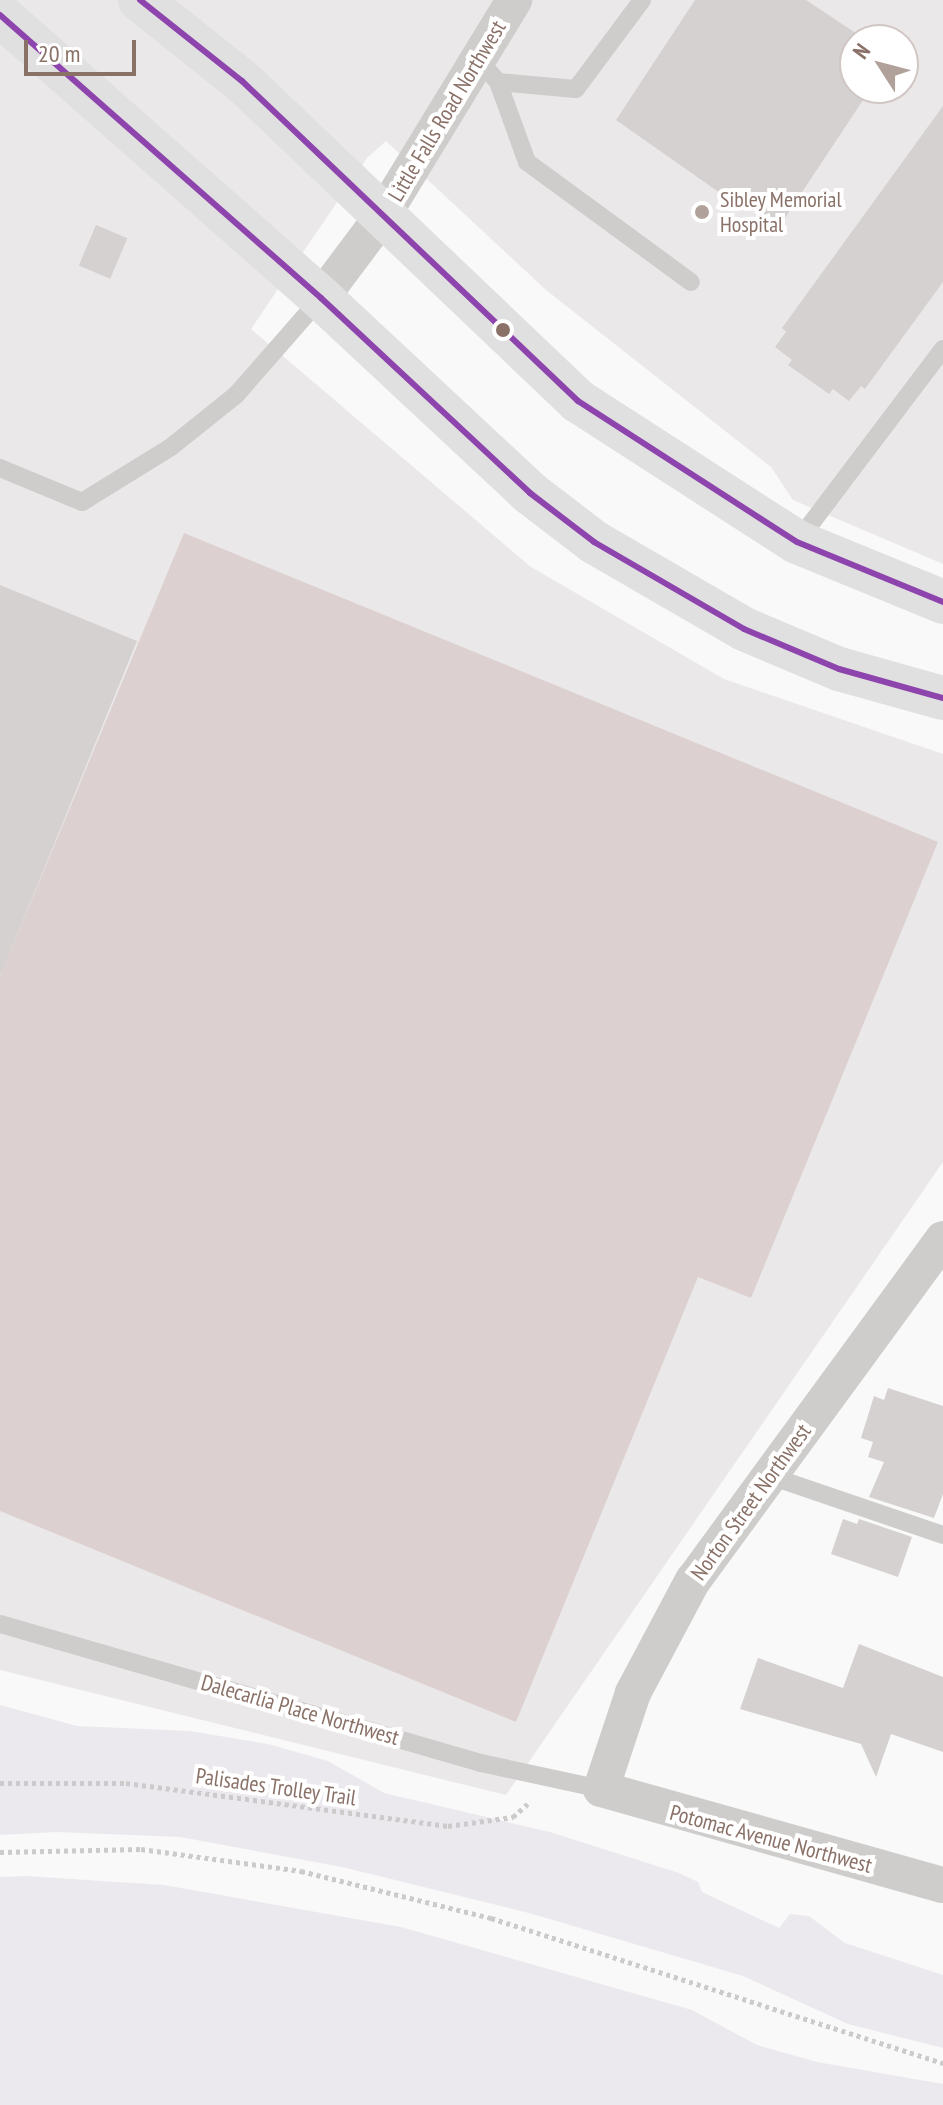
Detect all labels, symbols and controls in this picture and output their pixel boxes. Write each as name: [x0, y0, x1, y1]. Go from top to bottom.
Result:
street label: Little Falls Road Northwest: [383, 16, 511, 206]
scale bar: [28, 24, 140, 74]
north arrow: [839, 24, 919, 104]
text: 20 m: [38, 38, 80, 69]
text: N: [846, 38, 876, 64]
place label: Sibley Memorial Hospital: [720, 186, 842, 238]
marker: Sibley Memorial Hospital: [691, 201, 713, 223]
unlabelled marker: [495, 322, 511, 338]
street label: Norton Street Northwest: [685, 1419, 817, 1585]
street label: Dalecarlia Place Northwest: [198, 1669, 402, 1751]
street label: Palisades Trolley Trail: [193, 1763, 359, 1811]
street label: Potomac Avenue Northwest: [667, 1799, 875, 1879]

